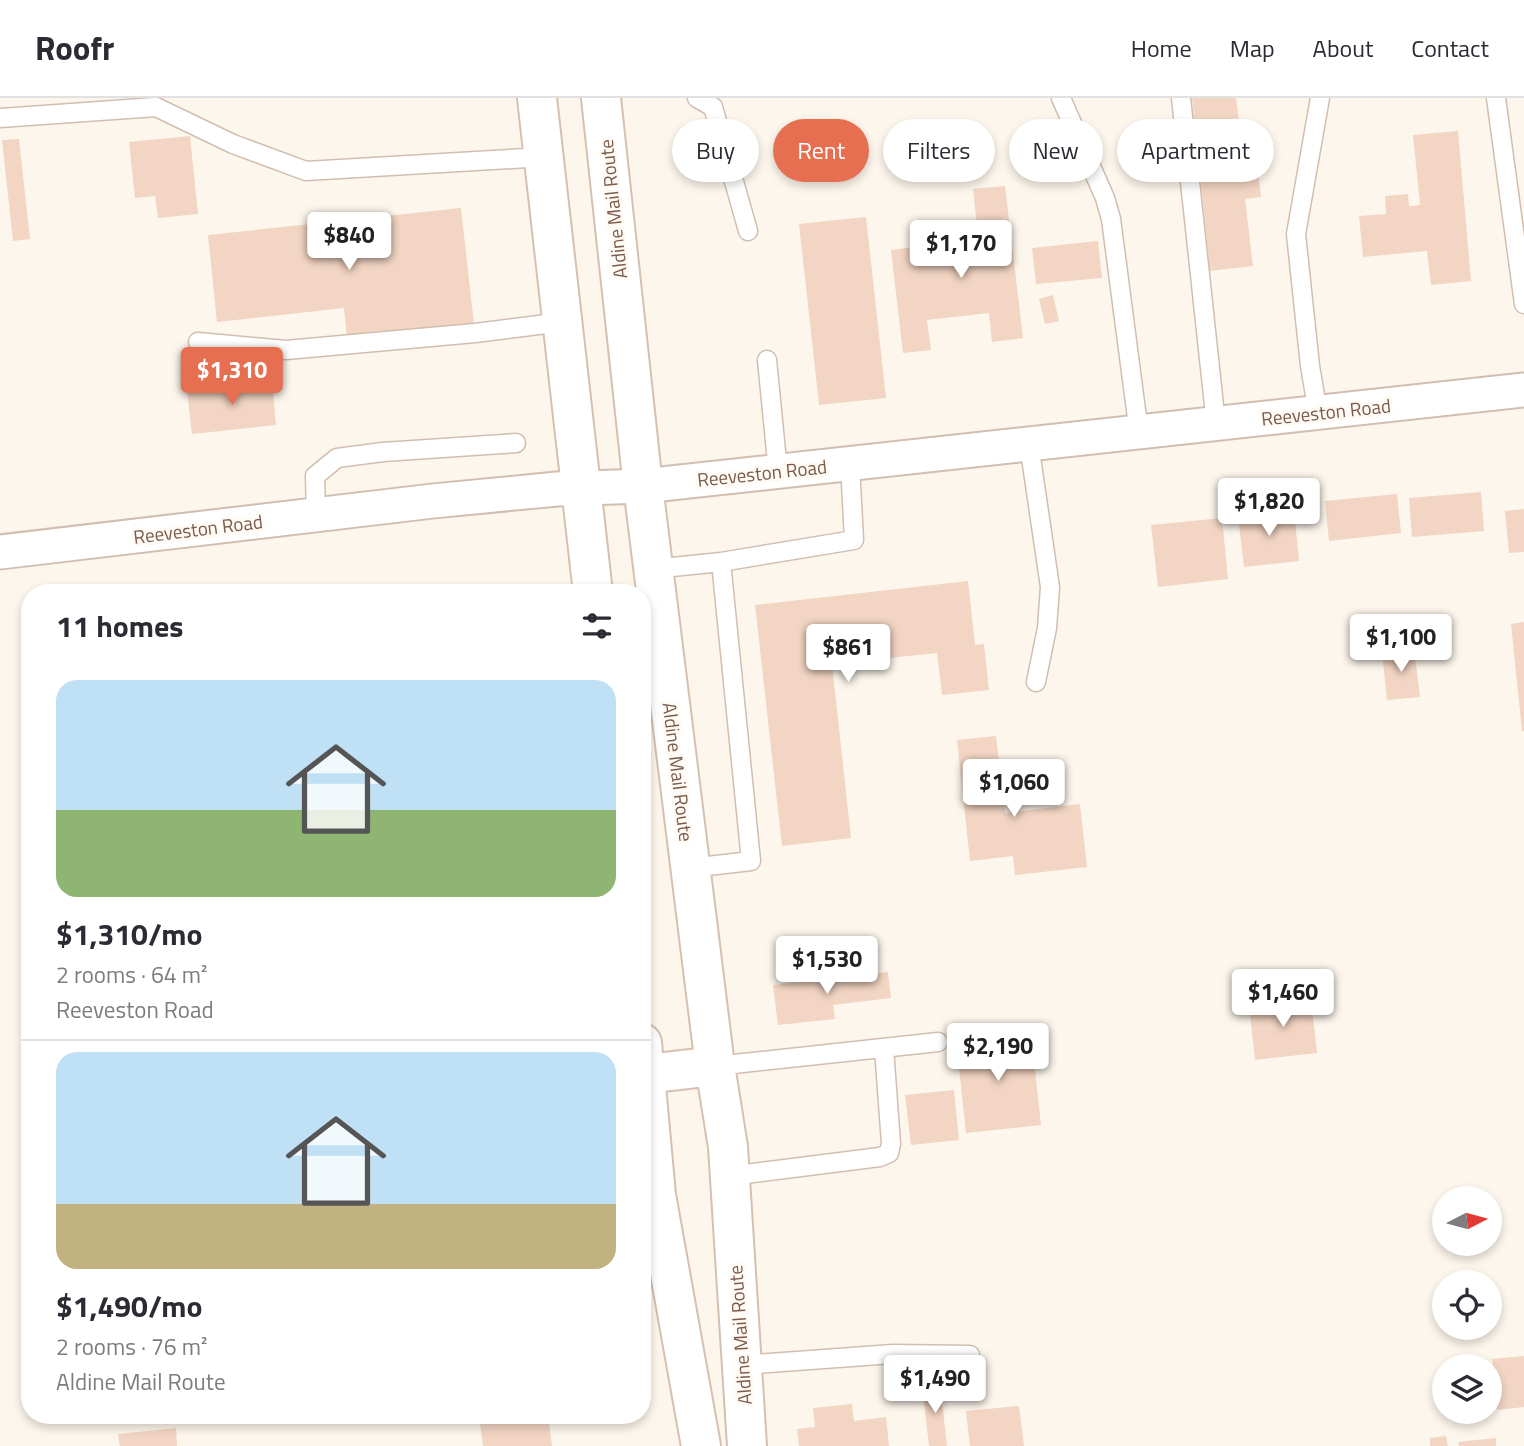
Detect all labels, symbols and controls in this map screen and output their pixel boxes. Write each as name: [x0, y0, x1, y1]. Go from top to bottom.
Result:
text: Roofr: [35, 23, 114, 73]
text: Home: [1131, 30, 1192, 66]
text: Map: [1230, 30, 1275, 66]
text: About: [1313, 30, 1373, 66]
text: Contact: [1411, 30, 1489, 66]
chip: Buy: [672, 119, 759, 182]
chip: Rent: [773, 119, 869, 182]
chip: Filters: [883, 119, 995, 182]
chip: New: [1009, 119, 1103, 182]
chip: Apartment: [1117, 119, 1274, 182]
street label: Aldine Mail Route: [591, 138, 634, 280]
pin: $840: [308, 212, 390, 272]
text: $840: [323, 217, 375, 252]
pin: $1,170: [904, 220, 1018, 280]
text: $1,170: [926, 225, 996, 260]
pin: $1,310: [175, 348, 289, 407]
text: $1,310: [197, 352, 267, 387]
street label: Reeveston Road: [1260, 390, 1392, 433]
street label: Reeveston Road: [696, 451, 828, 494]
pin: $1,820: [1212, 478, 1326, 538]
text: $1,820: [1234, 483, 1304, 518]
street label: Reeveston Road: [132, 506, 264, 551]
text: 11 homes: [56, 603, 183, 649]
icon: filters: [578, 607, 616, 645]
pin: $1,100: [1344, 614, 1458, 674]
text: $1,100: [1366, 619, 1436, 654]
pin: $861: [807, 624, 889, 684]
text: $861: [822, 629, 874, 664]
street label: Aldine Mail Route: [656, 701, 701, 843]
icon: home: [273, 726, 399, 852]
pin: $1,060: [957, 760, 1071, 819]
text: $1,060: [979, 764, 1049, 799]
text: $1,310/mo: [56, 911, 202, 957]
pin: $1,530: [770, 936, 884, 996]
text: $1,530: [792, 941, 862, 976]
text: 2 rooms · 64 m²: [56, 957, 207, 992]
pin: $1,460: [1226, 970, 1340, 1029]
text: $1,460: [1248, 974, 1318, 1009]
text: Reeveston Road: [56, 992, 214, 1027]
pin: $2,190: [941, 1024, 1055, 1083]
text: $2,190: [963, 1028, 1033, 1063]
icon: home: [273, 1098, 399, 1224]
north arrow: [1432, 1186, 1502, 1256]
map controls: [1432, 1186, 1502, 1424]
street label: Aldine Mail Route: [720, 1264, 759, 1406]
button: locate: [1432, 1270, 1502, 1340]
text: $1,490/mo: [56, 1283, 202, 1329]
text: 2 rooms · 76 m²: [56, 1329, 207, 1364]
button: layers: [1432, 1354, 1502, 1424]
pin: $1,490: [878, 1356, 992, 1415]
text: $1,490: [900, 1360, 970, 1395]
text: Aldine Mail Route: [56, 1364, 226, 1399]

